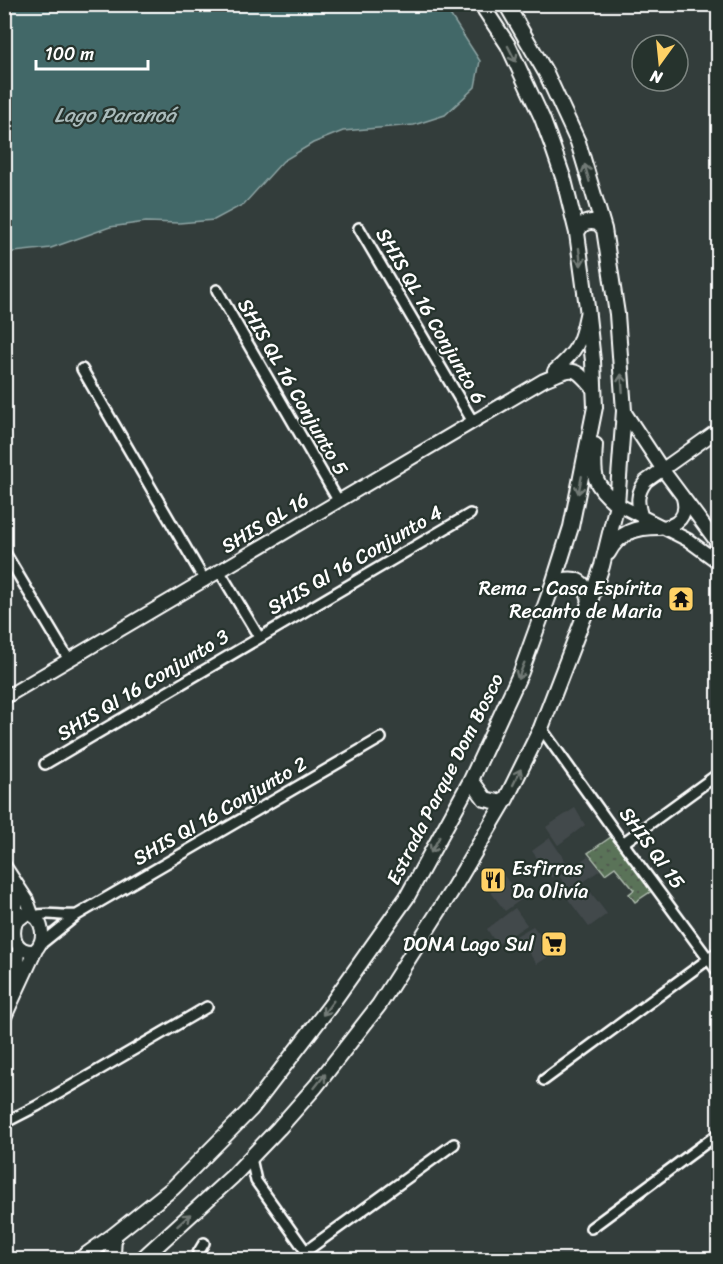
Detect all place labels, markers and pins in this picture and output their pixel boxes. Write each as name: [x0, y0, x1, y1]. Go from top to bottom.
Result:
place label: Rema - Casa Espírita Recanto de Maria: [479, 571, 663, 629]
temple icon: Rema - Casa Espírita Recanto de Maria: [666, 584, 696, 614]
place label: Esfirras Da Olivía: [512, 851, 588, 909]
restaurant icon: Esfirras Da Olivía: [478, 865, 508, 895]
place label: DONA Lago Sul: [403, 927, 535, 962]
supermarket icon: DONA Lago Sul: [539, 929, 569, 959]

